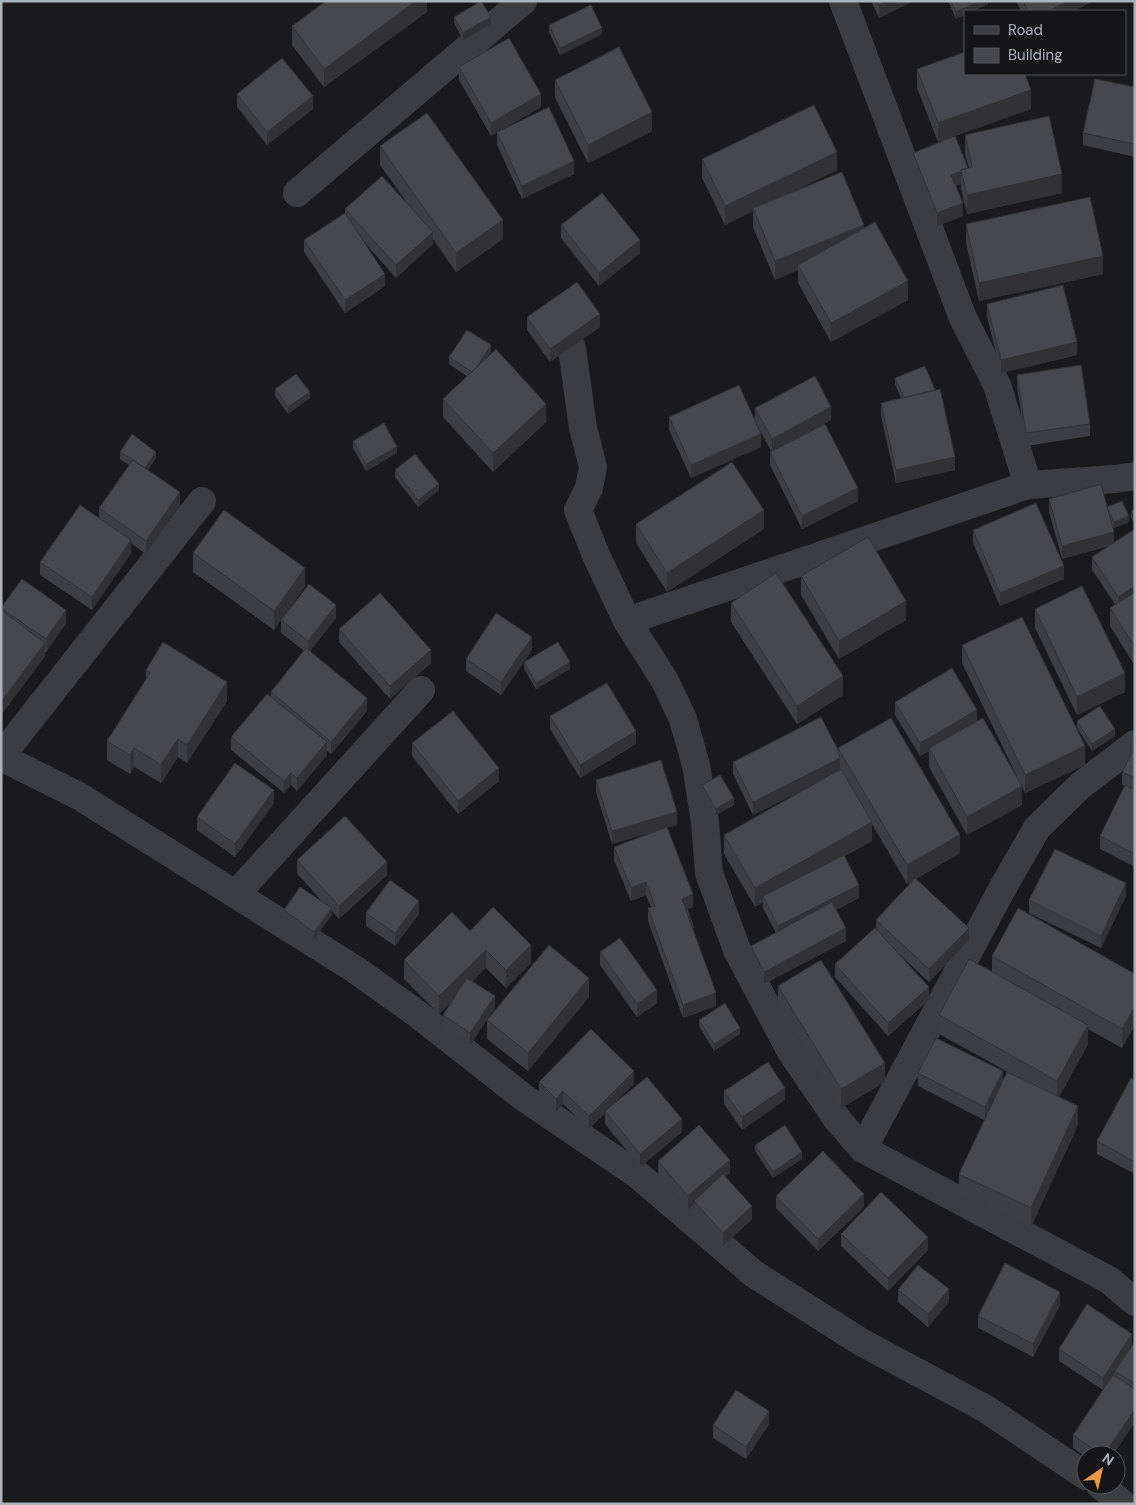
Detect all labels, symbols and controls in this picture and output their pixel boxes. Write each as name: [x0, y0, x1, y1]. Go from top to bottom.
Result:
legend: [964, 10, 1126, 75]
text: Road: [1008, 20, 1043, 40]
text: Building: [1008, 45, 1063, 65]
north arrow: [1076, 1445, 1126, 1495]
text: N: [1099, 1449, 1118, 1470]

